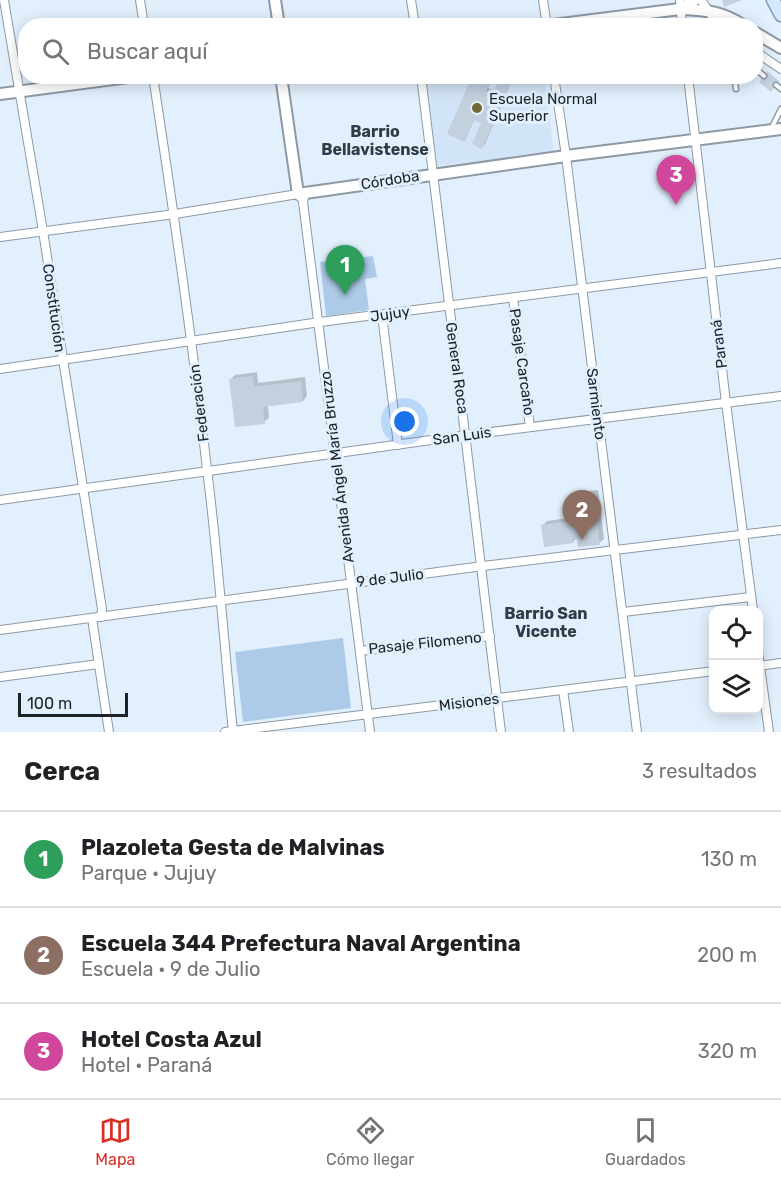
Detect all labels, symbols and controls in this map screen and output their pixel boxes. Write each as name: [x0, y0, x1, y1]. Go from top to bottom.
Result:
search box: [18, 18, 763, 84]
icon: search: [39, 35, 72, 68]
text: Buscar aquí: [87, 38, 208, 65]
place label: Escuela Normal Superior: [489, 90, 597, 125]
marker: Escuela Normal Superior: [470, 101, 484, 115]
district label: Barrio Bellavistense: [321, 122, 429, 159]
pin: 3: [656, 156, 696, 205]
street label: Córdoba: [360, 167, 420, 193]
pin: 1: [326, 246, 364, 295]
street label: Constitución: [39, 263, 69, 353]
street label: Jujuy: [369, 302, 411, 326]
street label: Pasaje Carcaño: [506, 307, 538, 417]
street label: Paraná: [707, 319, 731, 369]
street label: General Roca: [442, 321, 472, 415]
street label: Federación: [185, 363, 213, 443]
street label: Sarmiento: [583, 367, 609, 441]
street label: Avenida Ángel María Bruzzo: [316, 370, 358, 564]
your location: [390, 407, 419, 436]
street label: San Luis: [432, 423, 493, 449]
pin: 2: [562, 490, 602, 540]
street label: 9 de Julio: [355, 565, 425, 591]
district label: Barrio San Vicente: [504, 604, 588, 641]
map controls: [709, 606, 763, 714]
button: locate: [709, 606, 763, 660]
street label: Pasaje Filomeno: [367, 628, 483, 658]
button: layers: [709, 660, 763, 714]
street label: Misiones: [438, 689, 500, 715]
scale bar: [18, 690, 128, 718]
text: 100 m: [27, 694, 72, 713]
text: Cerca: [24, 756, 100, 787]
text: 3 resultados: [642, 759, 757, 783]
text: Plazoleta Gesta de Malvinas: [81, 834, 385, 861]
text: 1: [39, 847, 48, 871]
text: 130 m: [701, 847, 757, 871]
text: Parque · Jujuy: [81, 861, 217, 885]
text: Escuela 344 Prefectura Naval Argentina: [81, 930, 521, 957]
text: 2: [37, 943, 50, 967]
text: 200 m: [697, 943, 757, 967]
text: Escuela · 9 de Julio: [81, 957, 260, 981]
text: Hotel Costa Azul: [81, 1026, 262, 1053]
text: 3: [37, 1039, 50, 1063]
text: 320 m: [698, 1039, 757, 1063]
text: Hotel · Paraná: [81, 1053, 212, 1077]
tab: Mapa: [95, 1114, 135, 1169]
tab: Cómo llegar: [326, 1114, 414, 1169]
tab: Guardados: [605, 1114, 686, 1169]

